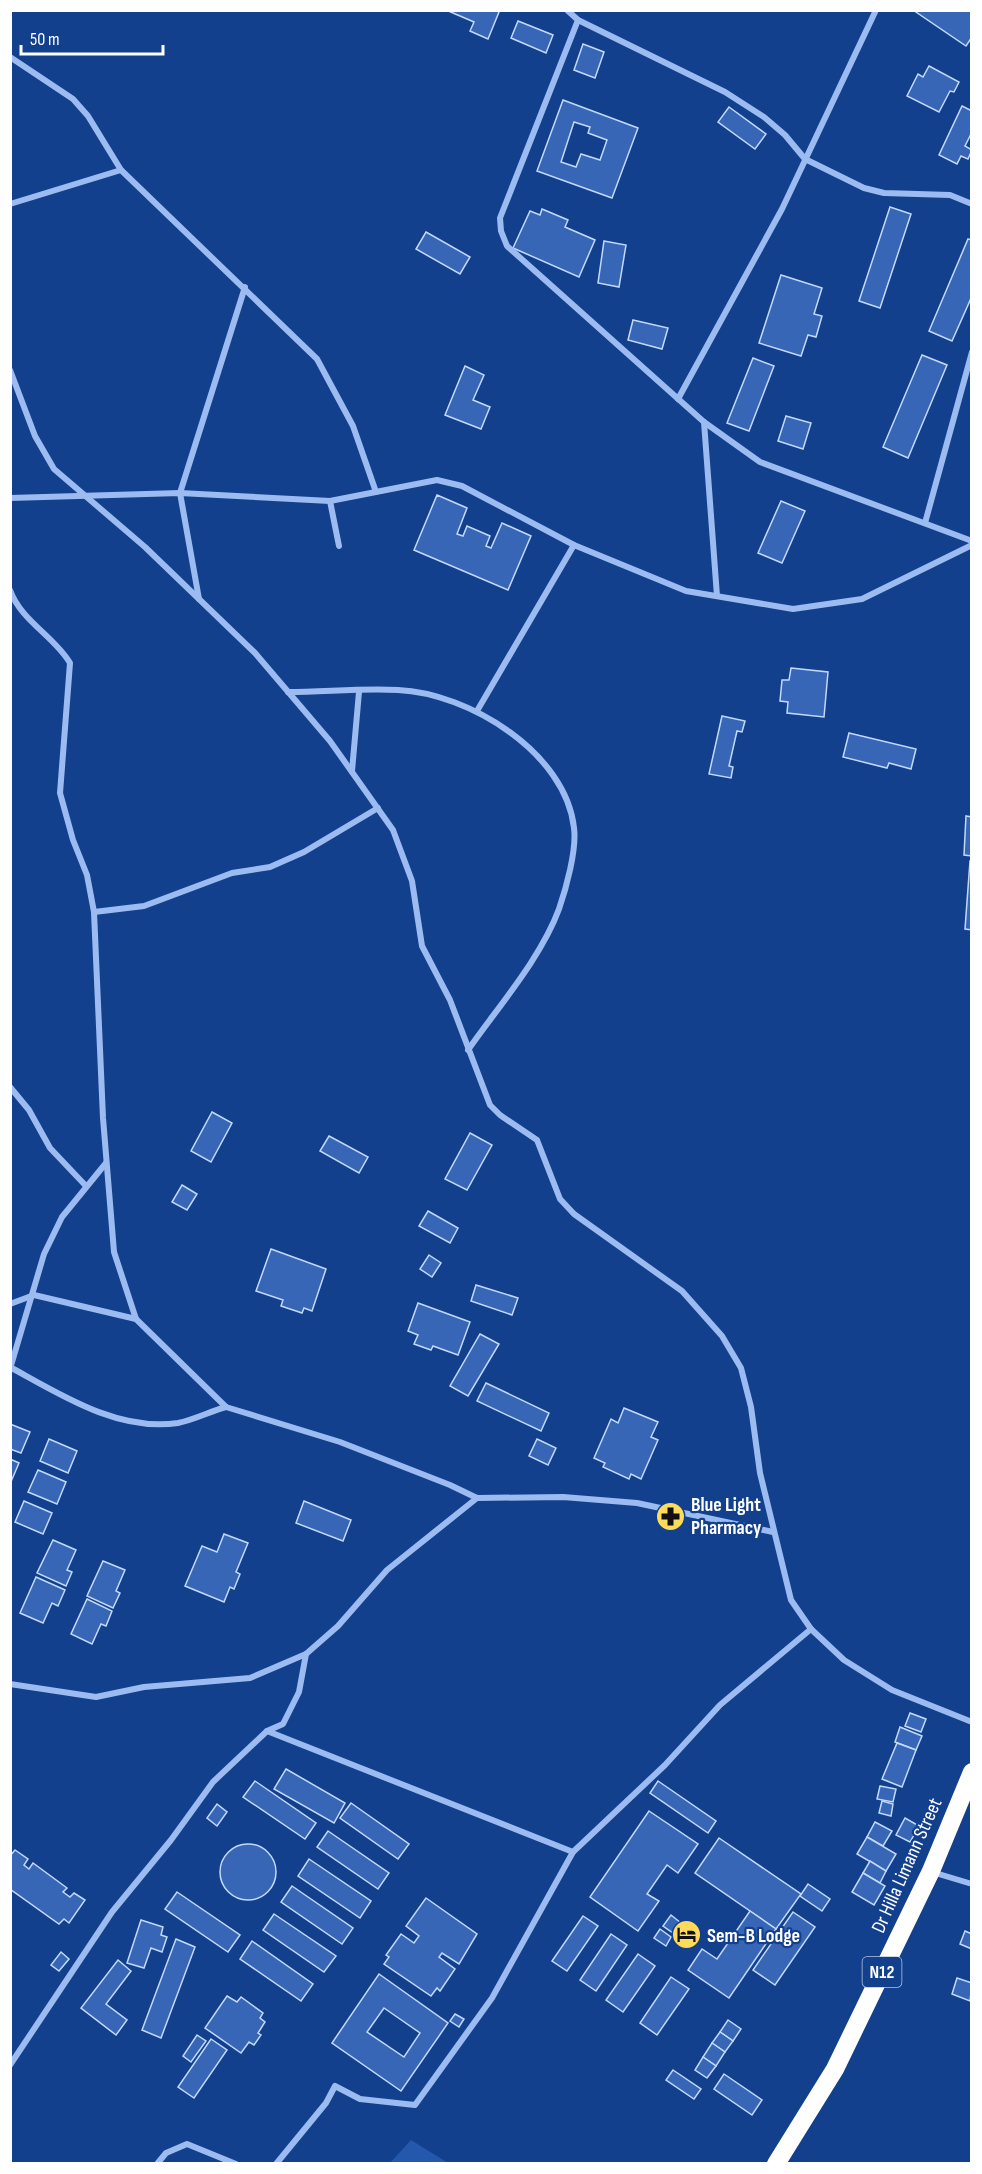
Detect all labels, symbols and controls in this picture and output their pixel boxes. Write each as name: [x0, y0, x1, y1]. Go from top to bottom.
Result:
scale bar: [21, 18, 164, 56]
text: 50 m: [30, 29, 60, 50]
place label: Blue Light Pharmacy: [691, 1493, 762, 1540]
pharmacy icon: Blue Light Pharmacy: [654, 1500, 686, 1532]
street label: Dr Hilla Limann Street: [866, 1794, 947, 1937]
hotel icon: Sem-B Lodge: [670, 1919, 702, 1951]
place label: Sem-B Lodge: [707, 1924, 800, 1948]
road number: N12: [862, 1957, 902, 1987]

